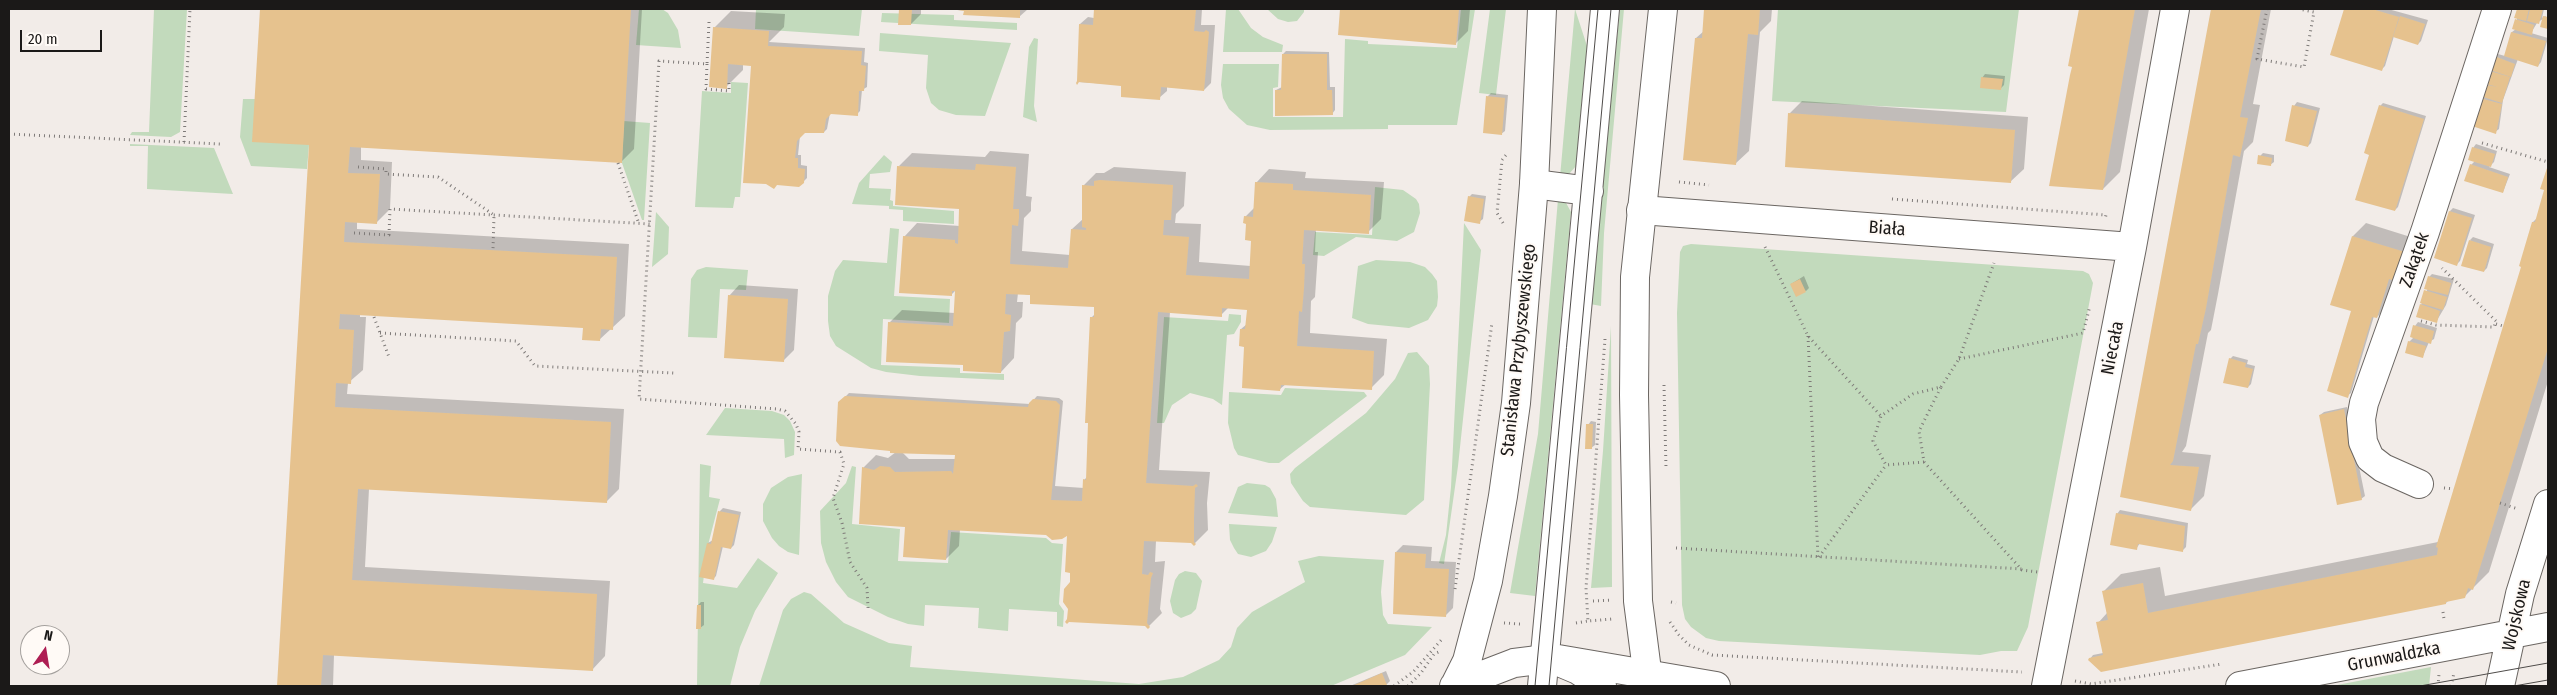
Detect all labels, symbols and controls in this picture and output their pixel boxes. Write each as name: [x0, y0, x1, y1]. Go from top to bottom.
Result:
scale bar: [22, 20, 105, 52]
text: 20 m: [28, 30, 58, 48]
street label: Biała: [1868, 217, 1906, 241]
street label: Zakątek: [2396, 230, 2434, 290]
street label: Stanisława Przybyszewskiego: [1497, 243, 1541, 457]
street label: Niecała: [2097, 319, 2129, 377]
street label: Wojskowa: [2498, 577, 2536, 653]
north arrow: [20, 625, 70, 675]
text: N: [42, 627, 54, 645]
street label: Grunwaldzka: [2346, 637, 2442, 677]

